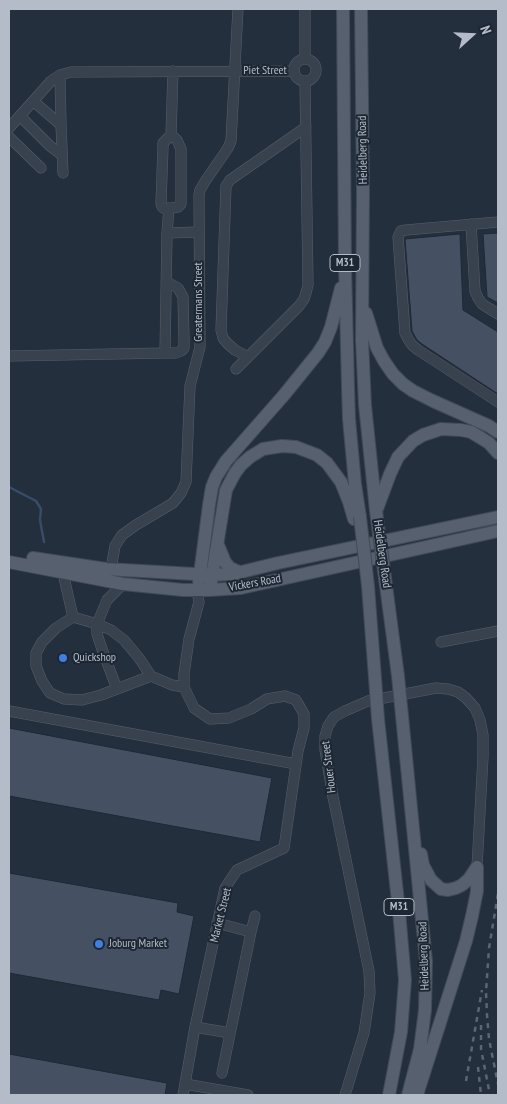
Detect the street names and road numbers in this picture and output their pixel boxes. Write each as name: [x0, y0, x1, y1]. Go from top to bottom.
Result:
street label: Piet Street: [243, 64, 287, 78]
street label: Heidelberg Road: [355, 116, 371, 184]
road number: M31: [330, 254, 360, 272]
street label: Greatermans Street: [192, 262, 206, 342]
street label: Heidelberg Road: [370, 519, 394, 589]
street label: Vickers Road: [228, 571, 282, 595]
street label: Houer Street: [319, 740, 339, 794]
street label: Market Street: [207, 886, 235, 944]
road number: M31: [384, 899, 414, 916]
street label: Heidelberg Road: [416, 921, 432, 991]

